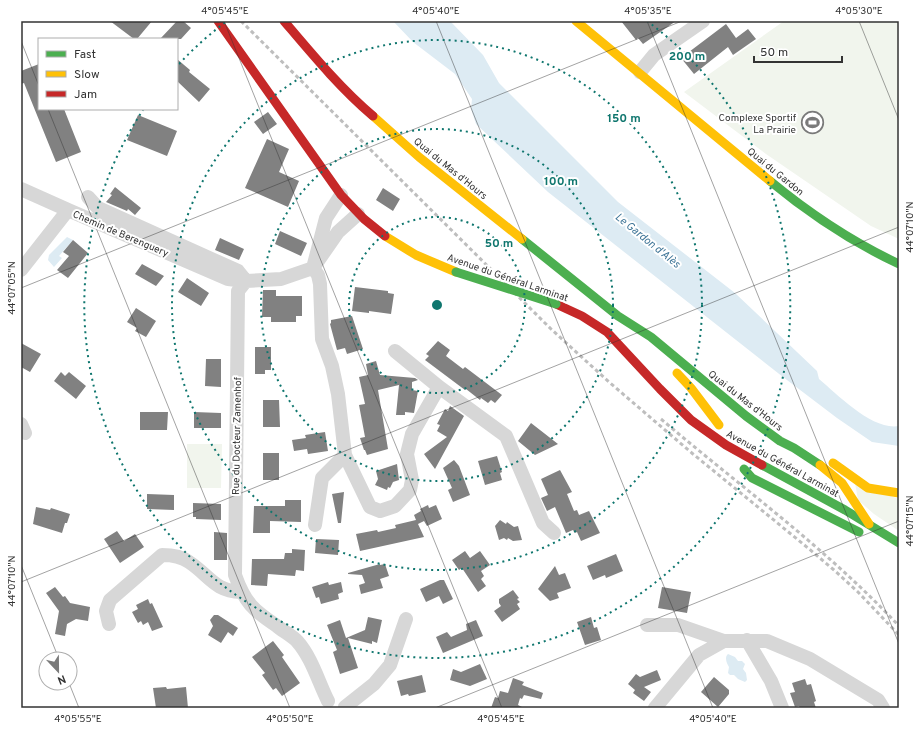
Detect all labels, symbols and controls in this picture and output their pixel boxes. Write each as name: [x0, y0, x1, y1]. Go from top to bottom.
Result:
text: 4°05'45"E: [201, 5, 249, 18]
text: 4°05'40"E: [412, 5, 460, 18]
text: 4°05'35"E: [624, 5, 672, 18]
text: 4°05'30"E: [835, 5, 883, 18]
legend: [38, 38, 178, 110]
scale bar: [754, 38, 842, 64]
text: 50 m: [760, 45, 788, 61]
text: Fast: [74, 47, 96, 63]
text: 200 m: [669, 49, 705, 65]
text: Slow: [74, 67, 100, 83]
text: Jam: [74, 87, 97, 103]
sports icon: Complexe Sportif La Prairie: [799, 110, 825, 136]
text: 150 m: [607, 111, 641, 127]
place label: Complexe Sportif La Prairie: [719, 112, 797, 137]
street label: Quai du Mas d'Hours: [410, 135, 490, 203]
street label: Quai du Gardon: [744, 145, 806, 199]
text: 100 m: [544, 174, 578, 190]
text: 44°07'10"N: [904, 201, 917, 253]
street label: Chemin de Berenguery: [70, 208, 170, 260]
water label: Le Gardon d'Alès: [612, 210, 684, 272]
text: 50 m: [485, 236, 513, 252]
street label: Avenue du Général Larminat: [445, 252, 570, 305]
text: 44°07'05"N: [6, 261, 19, 315]
centre of rings: [430, 298, 444, 312]
street label: Quai du Mas d'Hours: [705, 368, 785, 435]
street label: Rue du Docteur Zamenhof: [230, 376, 245, 495]
street label: Avenue du Général Larminat: [724, 428, 841, 501]
text: 44°07'15"N: [904, 495, 917, 547]
text: 44°07'10"N: [6, 555, 19, 607]
north arrow: [38, 651, 78, 691]
text: N: [55, 671, 68, 687]
text: 4°05'55"E: [54, 713, 102, 726]
text: 4°05'50"E: [266, 713, 314, 726]
text: 4°05'45"E: [477, 713, 525, 726]
text: 4°05'40"E: [689, 713, 737, 726]

